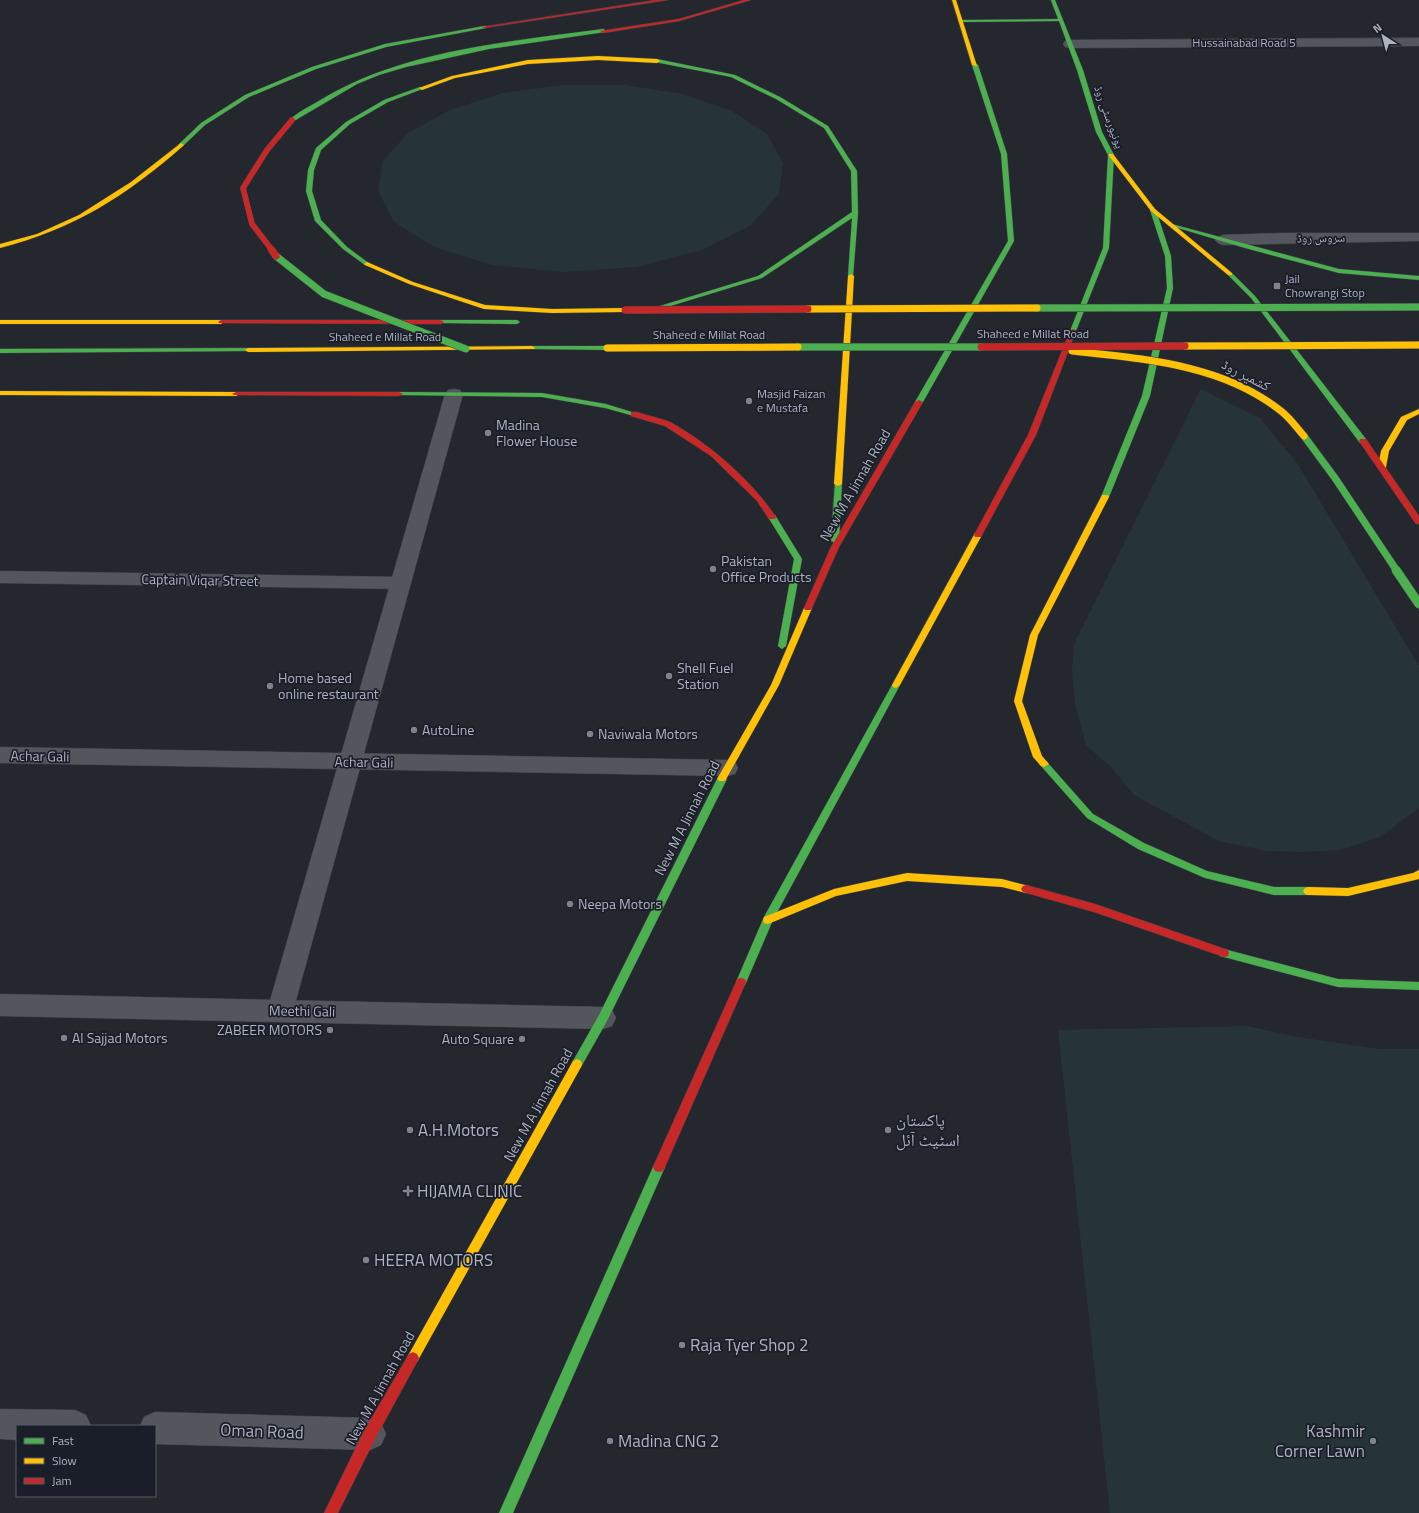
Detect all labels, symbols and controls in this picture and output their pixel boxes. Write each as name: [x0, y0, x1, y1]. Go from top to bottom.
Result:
north arrow: [1363, 16, 1403, 56]
text: N: [1369, 19, 1385, 37]
street label: Hussainabad Road 5: [1192, 33, 1296, 52]
street label: یونیورسٹی روڈ: [1089, 83, 1130, 151]
street label: سروس روڈ: [1297, 228, 1345, 247]
place label: Jail Chowrangi Stop: [1285, 269, 1365, 302]
marker: Jail Chowrangi Stop: [1272, 281, 1282, 291]
street label: Shaheed e Millat Road: [977, 324, 1089, 343]
street label: Shaheed e Millat Road: [653, 325, 765, 344]
street label: Shaheed e Millat Road: [329, 327, 441, 346]
street label: کشمیر روڈ: [1218, 353, 1275, 396]
place label: Masjid Faizan e Mustafa: [757, 384, 825, 417]
marker: Masjid Faizan e Mustafa: [744, 396, 754, 406]
place label: Madina Flower House: [496, 414, 577, 451]
street label: New M A Jinnah Road: [814, 425, 895, 545]
marker: Madina Flower House: [483, 428, 493, 438]
place label: Pakistan Office Products: [721, 550, 812, 587]
marker: Pakistan Office Products: [708, 564, 718, 574]
street label: Captain Viqar Street: [141, 568, 259, 591]
place label: Shell Fuel Station: [677, 657, 734, 694]
place label: Home based online restaurant: [278, 667, 379, 704]
marker: Shell Fuel Station: [664, 671, 674, 681]
marker: Home based online restaurant: [265, 681, 275, 691]
place label: AutoLine: [422, 719, 474, 740]
place label: Naviwala Motors: [598, 723, 698, 744]
marker: AutoLine: [409, 725, 419, 735]
marker: Naviwala Motors: [585, 729, 595, 739]
street label: Achar Gali: [10, 744, 70, 767]
street label: Achar Gali: [334, 750, 394, 773]
street label: New M A Jinnah Road: [648, 757, 725, 879]
place label: Neepa Motors: [578, 893, 662, 914]
marker: Neepa Motors: [565, 899, 575, 909]
street label: Meethi Gali: [269, 999, 335, 1022]
place label: ZABEER MOTORS: [217, 1019, 322, 1040]
marker: ZABEER MOTORS: [325, 1025, 335, 1035]
place label: Al Sajjad Motors: [72, 1027, 168, 1048]
place label: Auto Square: [442, 1028, 514, 1049]
marker: Al Sajjad Motors: [59, 1033, 69, 1043]
marker: Auto Square: [517, 1034, 527, 1044]
street label: New M A Jinnah Road: [498, 1044, 577, 1165]
place label: پاکستان اسٹیٹ آئل: [896, 1107, 960, 1153]
place label: A.H.Motors: [418, 1117, 499, 1143]
marker: A.H.Motors: [405, 1125, 415, 1135]
marker: پاکستان اسٹیٹ آئل: [883, 1125, 893, 1135]
place label: HIJAMA CLINIC: [417, 1178, 522, 1204]
marker: HIJAMA CLINIC: [402, 1185, 414, 1197]
place label: HEERA MOTORS: [374, 1247, 493, 1273]
marker: HEERA MOTORS: [361, 1255, 371, 1265]
street label: New M A Jinnah Road: [340, 1327, 419, 1448]
place label: Raja Tyer Shop 2: [690, 1332, 809, 1358]
marker: Raja Tyer Shop 2: [677, 1340, 687, 1350]
street label: Oman Road: [220, 1417, 304, 1445]
place label: Kashmir Corner Lawn: [1275, 1418, 1365, 1464]
legend: [16, 1425, 156, 1497]
place label: Madina CNG 2: [618, 1428, 719, 1454]
text: Fast: [52, 1431, 75, 1450]
marker: Madina CNG 2: [605, 1436, 615, 1446]
marker: Kashmir Corner Lawn: [1368, 1436, 1378, 1446]
text: Slow: [52, 1451, 77, 1470]
text: Jam: [52, 1471, 72, 1490]

